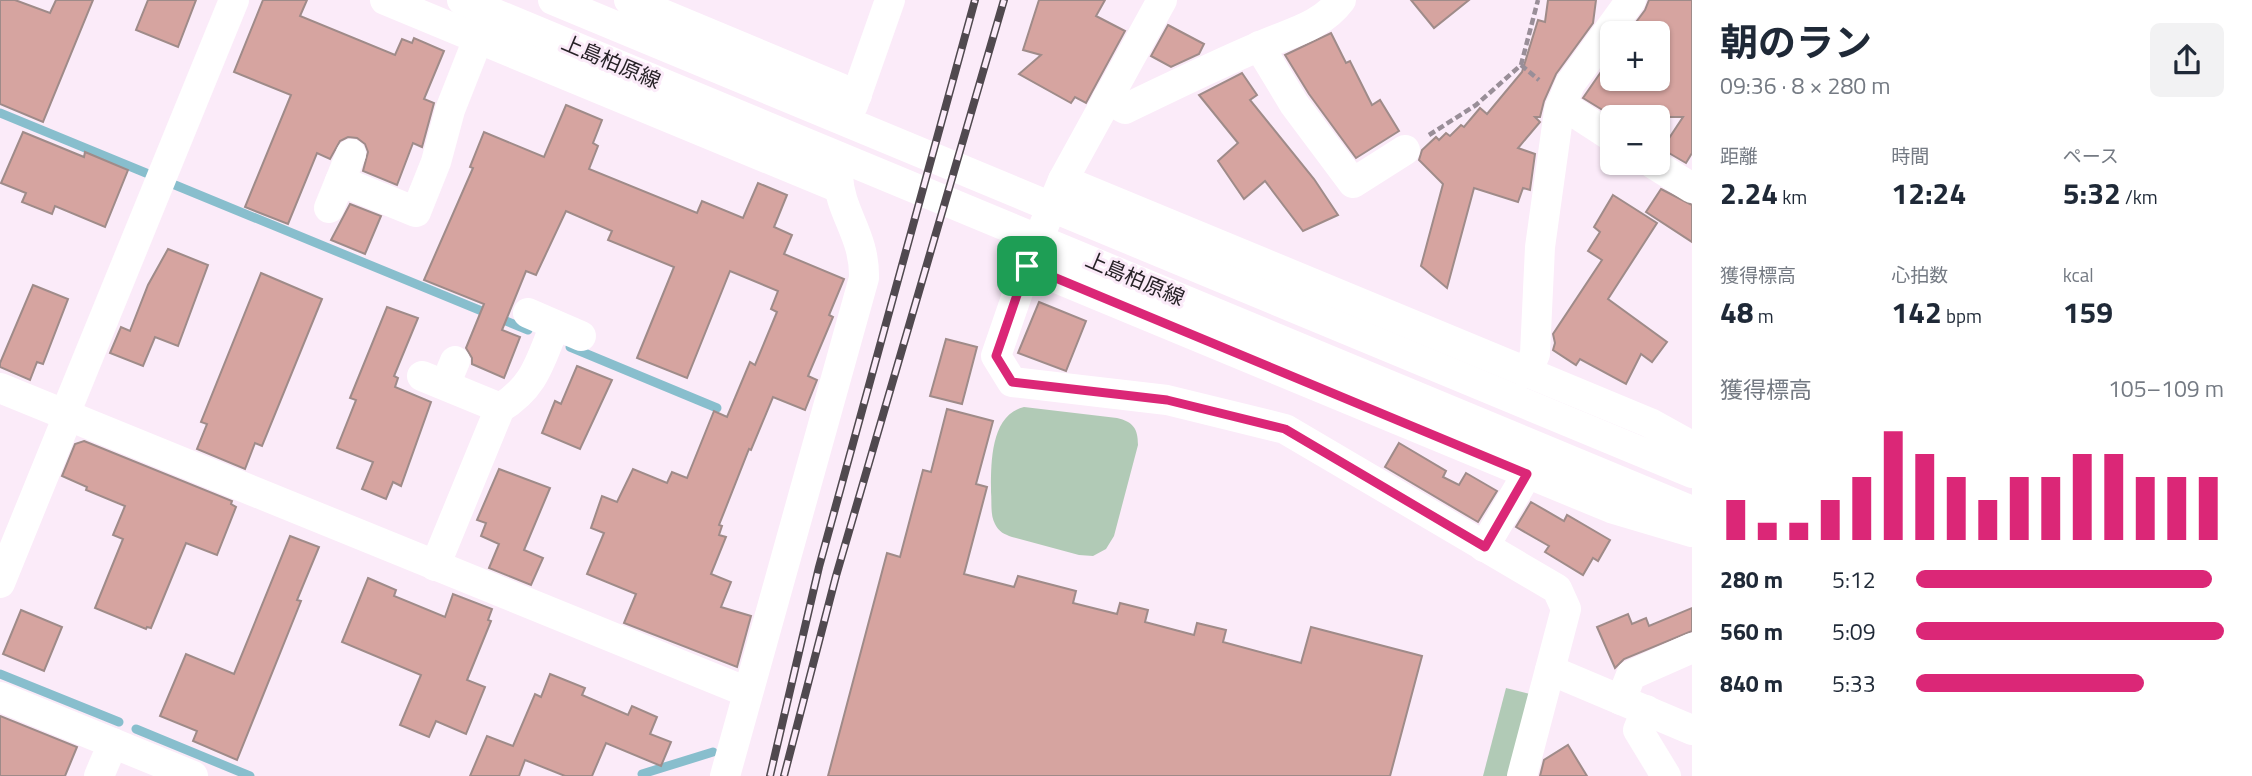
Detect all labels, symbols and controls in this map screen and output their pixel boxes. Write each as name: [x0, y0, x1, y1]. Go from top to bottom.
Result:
text: 朝のラン: [1720, 13, 1872, 71]
map controls: [1600, 21, 1670, 175]
button: +: [1600, 21, 1670, 91]
button: share: [2150, 23, 2224, 97]
street label: 上島柏原線: [557, 26, 666, 96]
text: 09:36 · 8 × 280 m: [1720, 68, 1890, 103]
button: −: [1600, 105, 1670, 175]
text: 距離: [1720, 141, 1758, 170]
text: 時間: [1891, 141, 1929, 170]
text: ペース: [2063, 141, 2119, 170]
text: 2.24: [1720, 170, 1778, 216]
text: 12:24: [1891, 170, 1966, 216]
text: 5:32: [2063, 170, 2121, 216]
text: km: [1778, 182, 1807, 211]
text: /km: [2121, 182, 2158, 211]
pin: [997, 236, 1057, 296]
street label: 上島柏原線: [1081, 243, 1190, 313]
icon: arrive: [1008, 247, 1046, 285]
text: 獲得標高: [1720, 260, 1796, 289]
text: 心拍数: [1891, 260, 1948, 289]
text: kcal: [2063, 260, 2094, 289]
text: 48: [1720, 289, 1754, 335]
text: 142: [1891, 289, 1942, 335]
text: 159: [2063, 289, 2113, 335]
text: m: [1754, 301, 1774, 330]
text: bpm: [1942, 301, 1982, 330]
text: 105–109 m: [2108, 371, 2224, 406]
text: 獲得標高: [1720, 372, 1812, 407]
text: 280 m: [1720, 562, 1783, 597]
text: 5:12: [1832, 562, 1876, 597]
text: 560 m: [1720, 614, 1783, 649]
text: 5:09: [1832, 614, 1876, 649]
text: 840 m: [1720, 666, 1783, 701]
text: 5:33: [1832, 666, 1876, 701]

